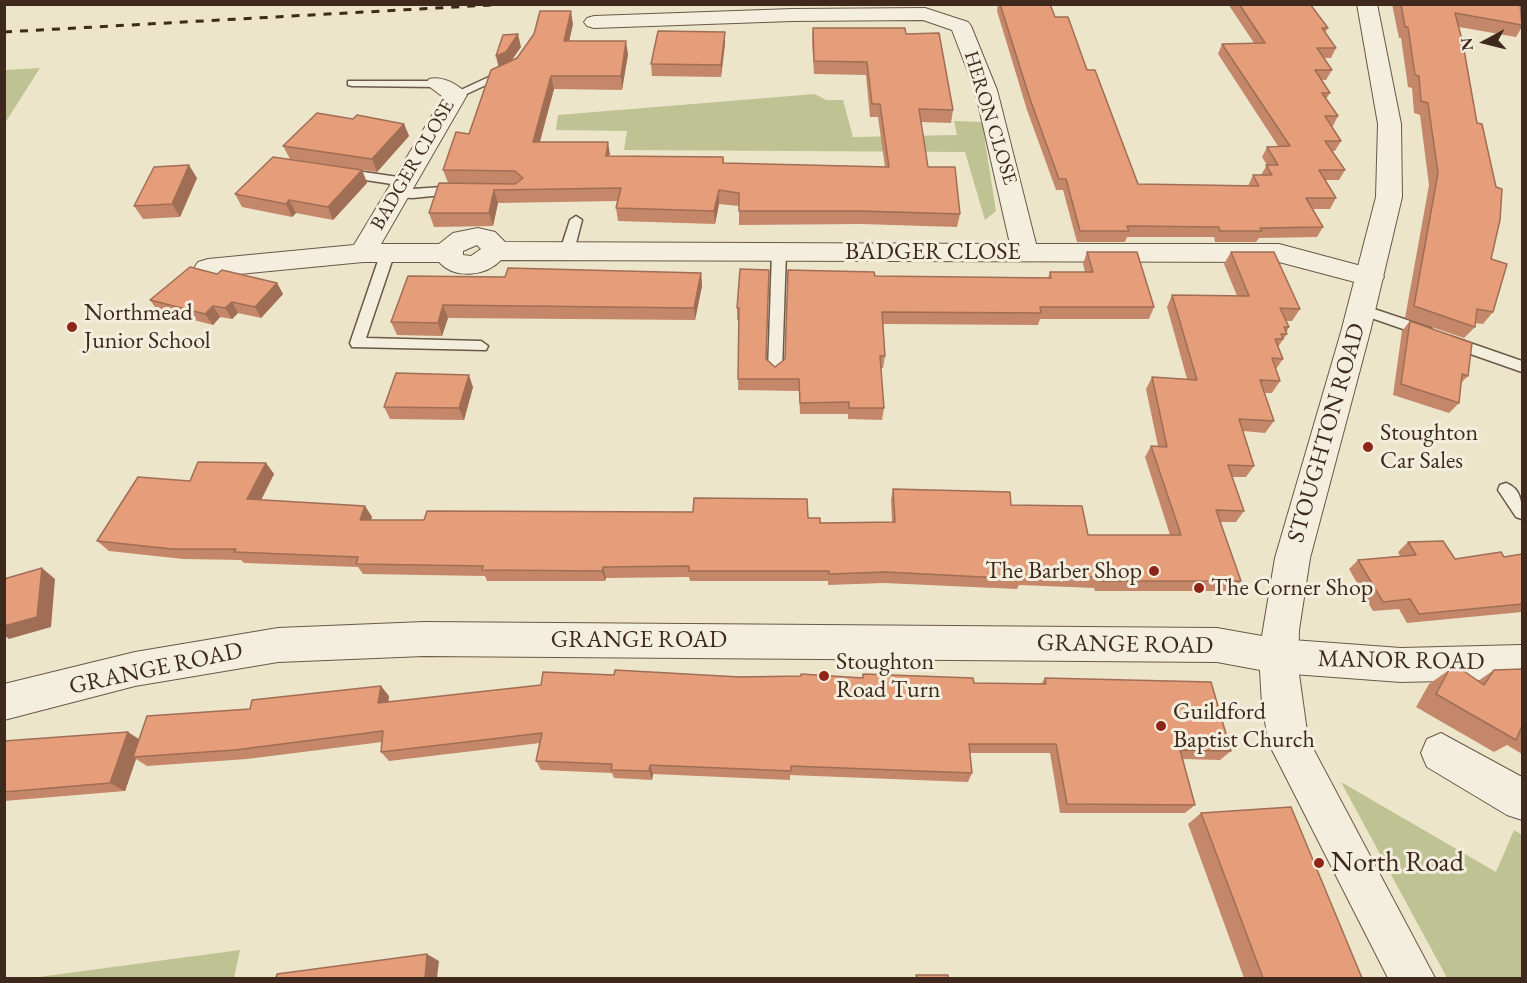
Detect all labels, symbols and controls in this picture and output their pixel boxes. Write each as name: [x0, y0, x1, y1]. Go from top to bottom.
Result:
north arrow: [1455, 12, 1515, 72]
text: N: [1455, 37, 1478, 52]
street label: HERON CLOSE: [958, 48, 1022, 188]
street label: BADGER CLOSE: [366, 96, 460, 234]
street label: BADGER CLOSE: [845, 238, 1021, 266]
place label: Northmead Junior School: [84, 299, 211, 355]
marker: Northmead Junior School: [65, 320, 79, 334]
street label: STOUGHTON ROAD: [1282, 320, 1372, 546]
place label: Stoughton Car Sales: [1380, 419, 1478, 475]
marker: Stoughton Car Sales: [1361, 440, 1375, 454]
place label: The Barber Shop: [985, 557, 1142, 585]
marker: The Barber Shop: [1147, 564, 1161, 578]
place label: The Corner Shop: [1211, 574, 1373, 602]
marker: The Corner Shop: [1192, 581, 1206, 595]
street label: GRANGE ROAD: [551, 626, 727, 654]
street label: GRANGE ROAD: [1037, 629, 1213, 661]
street label: GRANGE ROAD: [67, 637, 245, 701]
street label: MANOR ROAD: [1317, 645, 1485, 677]
place label: Stoughton Road Turn: [836, 648, 940, 704]
marker: Stoughton Road Turn: [817, 669, 831, 683]
place label: Guildford Baptist Church: [1173, 698, 1315, 754]
marker: Guildford Baptist Church: [1154, 719, 1168, 733]
place label: North Road: [1331, 846, 1464, 880]
marker: North Road: [1312, 856, 1326, 870]

